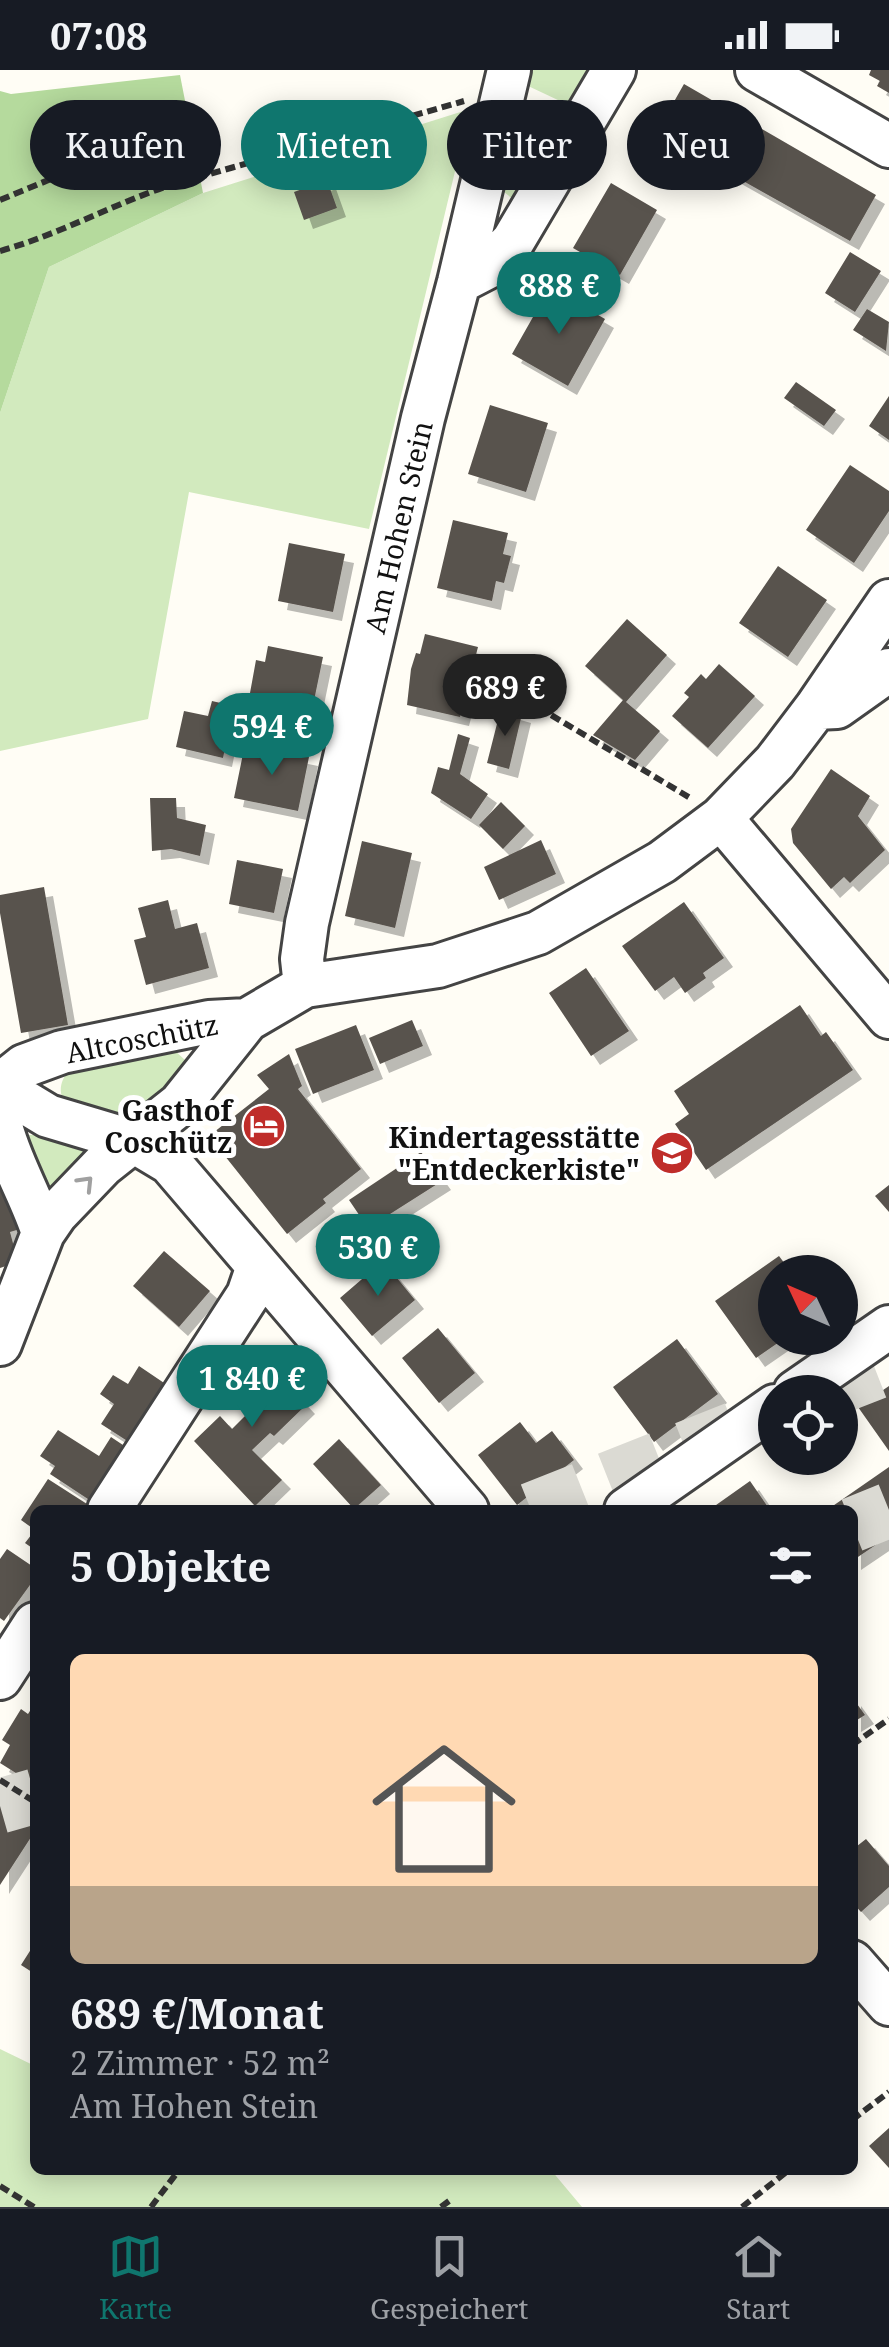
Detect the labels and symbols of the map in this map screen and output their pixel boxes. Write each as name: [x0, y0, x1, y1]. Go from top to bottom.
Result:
pin: 888 €: [489, 252, 629, 337]
street label: Am Hohen Stein: [355, 417, 441, 637]
pin: 689 €: [435, 654, 575, 739]
pin: 594 €: [202, 693, 342, 778]
street label: Altcoschütz: [63, 1005, 221, 1071]
place label: Gasthof Coschütz: [104, 1091, 235, 1161]
hotel icon: Gasthof Coschütz: [241, 1103, 287, 1149]
place label: Kindertagesstätte "Entdeckerkiste": [388, 1118, 640, 1188]
school or university icon: Kindertagesstätte "Entdeckerkiste": [649, 1130, 695, 1176]
one-way arrow: [74, 1177, 92, 1195]
pin: 530 €: [308, 1214, 448, 1299]
north arrow: [758, 1255, 858, 1355]
pin: 1 840 €: [160, 1345, 344, 1430]

